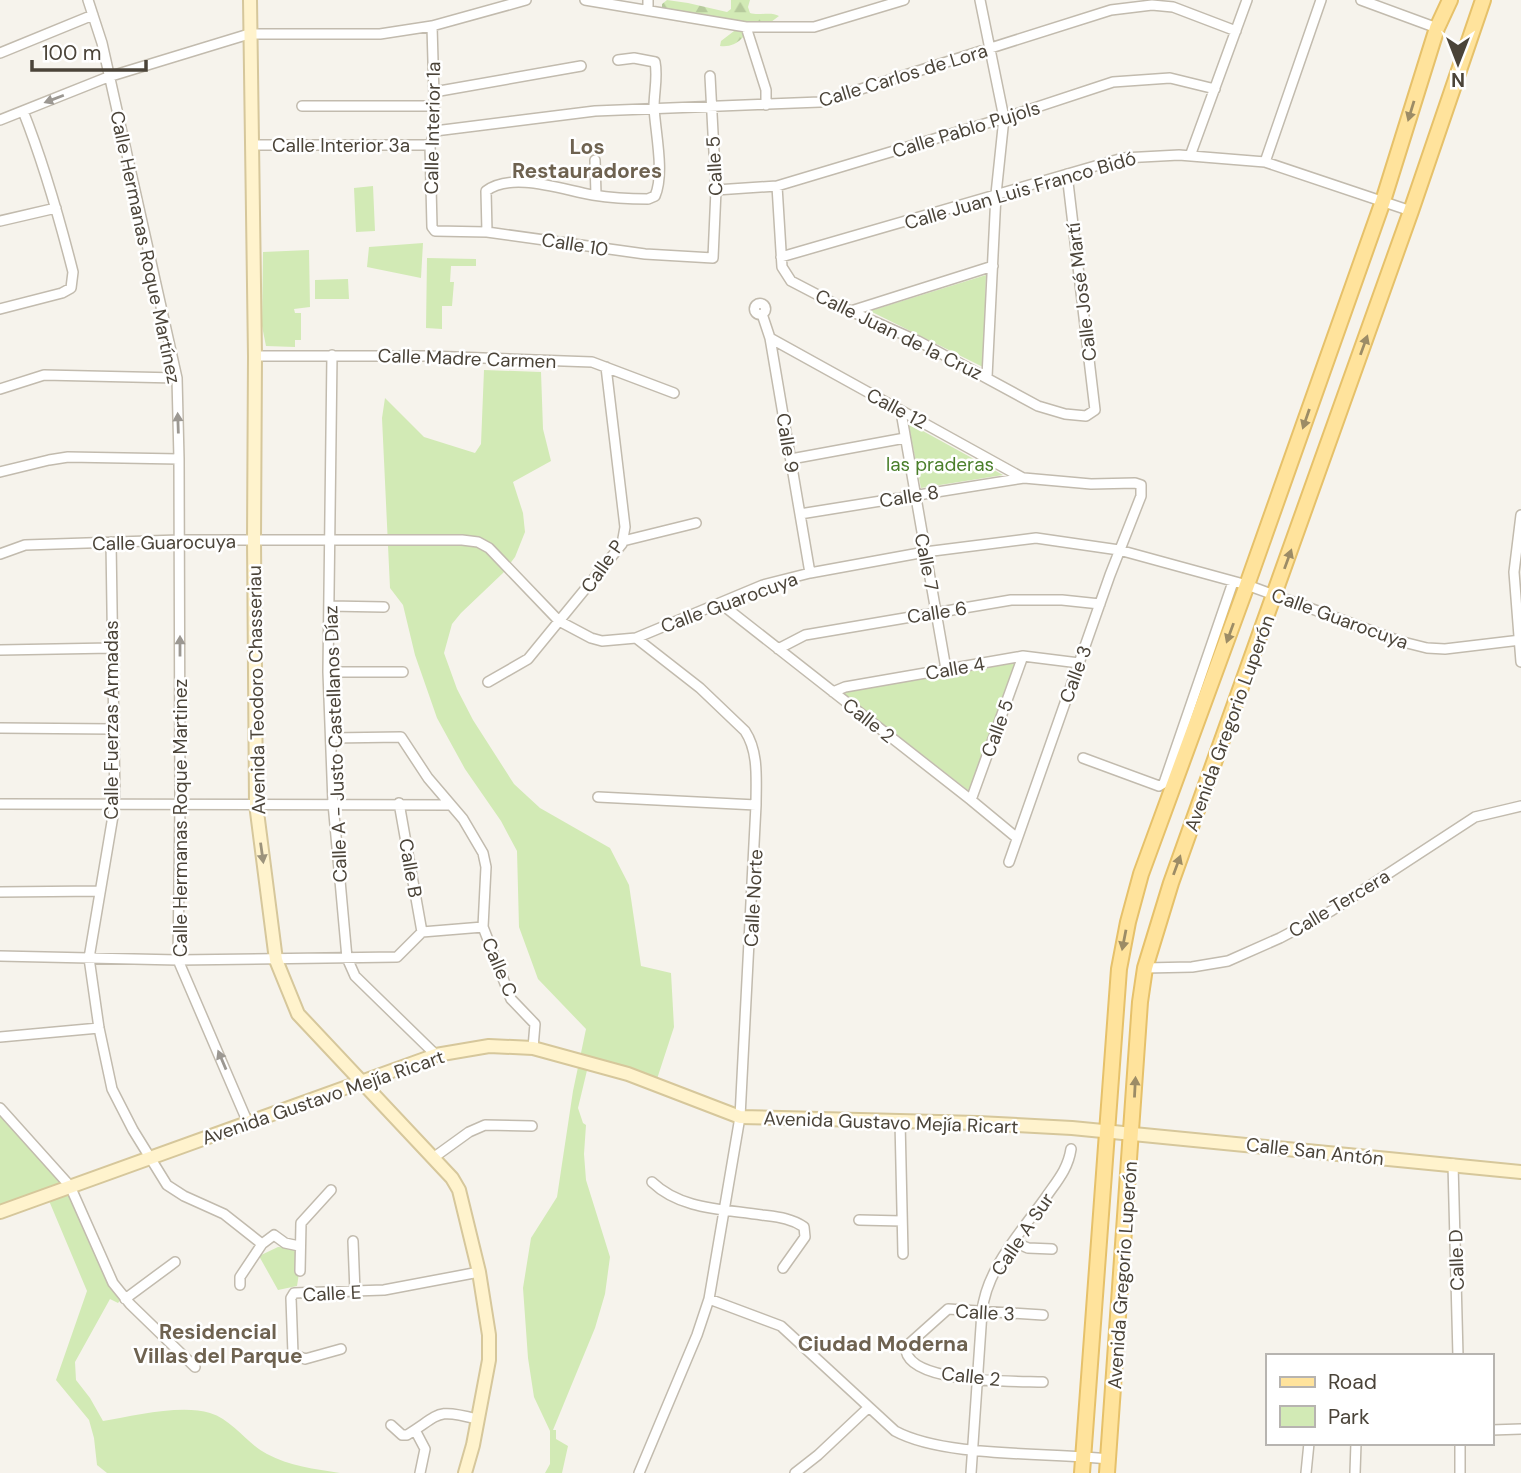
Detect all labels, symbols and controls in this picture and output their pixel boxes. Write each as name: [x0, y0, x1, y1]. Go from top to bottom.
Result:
scale bar: [32, 28, 145, 72]
north arrow: [1423, 28, 1493, 98]
street label: Calle Carlos de Lora: [816, 38, 991, 113]
text: 100 m: [42, 39, 102, 67]
street label: Calle Interior 1a: [419, 61, 446, 195]
text: N: [1451, 67, 1465, 92]
one-way arrow: [44, 93, 65, 104]
street label: Calle Pablo Pujols: [889, 95, 1043, 164]
one-way arrow: [1405, 100, 1416, 121]
street label: Calle Hermanas Roque Martínez: [104, 108, 187, 386]
street label: Calle Interior 3a: [272, 133, 410, 158]
district label: Los Restauradores: [512, 133, 662, 185]
street label: Calle 5: [700, 135, 729, 197]
street label: Calle Juan Luis Franco Bidó: [901, 145, 1139, 236]
street label: Calle José Martí: [1060, 220, 1102, 363]
street label: Calle 10: [540, 227, 610, 262]
street label: Calle Juan de la Cruz: [811, 283, 986, 386]
one-way arrow: [1359, 334, 1370, 355]
street label: Calle Madre Carmen: [377, 343, 557, 374]
street label: Calle 12: [862, 382, 931, 435]
one-way arrow: [1300, 408, 1311, 429]
one-way arrow: [172, 411, 184, 433]
street label: Calle 9: [770, 411, 805, 475]
park label: las praderas: [886, 452, 994, 477]
street label: Calle 8: [878, 479, 941, 514]
street label: Calle Guarocuya: [92, 529, 236, 556]
street label: Calle 7: [909, 531, 944, 593]
street label: Calle P: [575, 535, 630, 598]
one-way arrow: [1282, 548, 1293, 569]
street label: Avenida Teodoro Chasseriau: [242, 565, 271, 815]
street label: Calle Guarocuya: [657, 566, 801, 639]
street label: Calle Guarocuya: [1268, 582, 1412, 655]
street label: Calle 6: [905, 595, 969, 630]
street label: Calle A - Justo Castellanos Díaz: [318, 605, 353, 883]
street label: Avenida Gregorio Luperón: [1179, 612, 1280, 835]
street label: Calle Fuerzas Armadas: [99, 620, 124, 820]
one-way arrow: [1224, 622, 1235, 643]
one-way arrow: [174, 635, 186, 657]
street label: Calle 3: [1054, 642, 1097, 706]
street label: Calle 4: [923, 651, 987, 686]
street label: Calle Hermanas Roque Martinez: [168, 679, 193, 957]
street label: Calle 2: [838, 692, 900, 749]
street label: Calle 5: [975, 696, 1019, 761]
street label: Calle B: [393, 836, 428, 900]
one-way arrow: [257, 842, 268, 864]
street label: Calle Norte: [738, 849, 769, 947]
one-way arrow: [1172, 855, 1183, 876]
street label: Calle Tercera: [1284, 863, 1394, 943]
one-way arrow: [1118, 929, 1129, 951]
street label: Calle C: [476, 934, 523, 1001]
street label: Avenida Gustavo Mejía Ricart: [199, 1044, 448, 1151]
one-way arrow: [216, 1049, 227, 1070]
one-way arrow: [1129, 1076, 1140, 1098]
street label: Avenida Gustavo Mejía Ricart: [763, 1106, 1019, 1139]
street label: Calle San Antón: [1245, 1132, 1385, 1171]
street label: Avenida Gregorio Luperón: [1102, 1160, 1143, 1390]
street label: Calle A Sur: [986, 1188, 1059, 1281]
street label: Calle D: [1443, 1229, 1470, 1291]
street label: Calle E: [302, 1279, 362, 1308]
street label: Calle 3: [955, 1298, 1015, 1327]
district label: Residencial Villas del Parque: [133, 1318, 303, 1370]
district label: Ciudad Moderna: [798, 1330, 968, 1358]
legend: [1266, 1354, 1493, 1445]
street label: Calle 2: [940, 1361, 1002, 1392]
text: Road: [1328, 1368, 1377, 1396]
text: Park: [1328, 1403, 1370, 1431]

